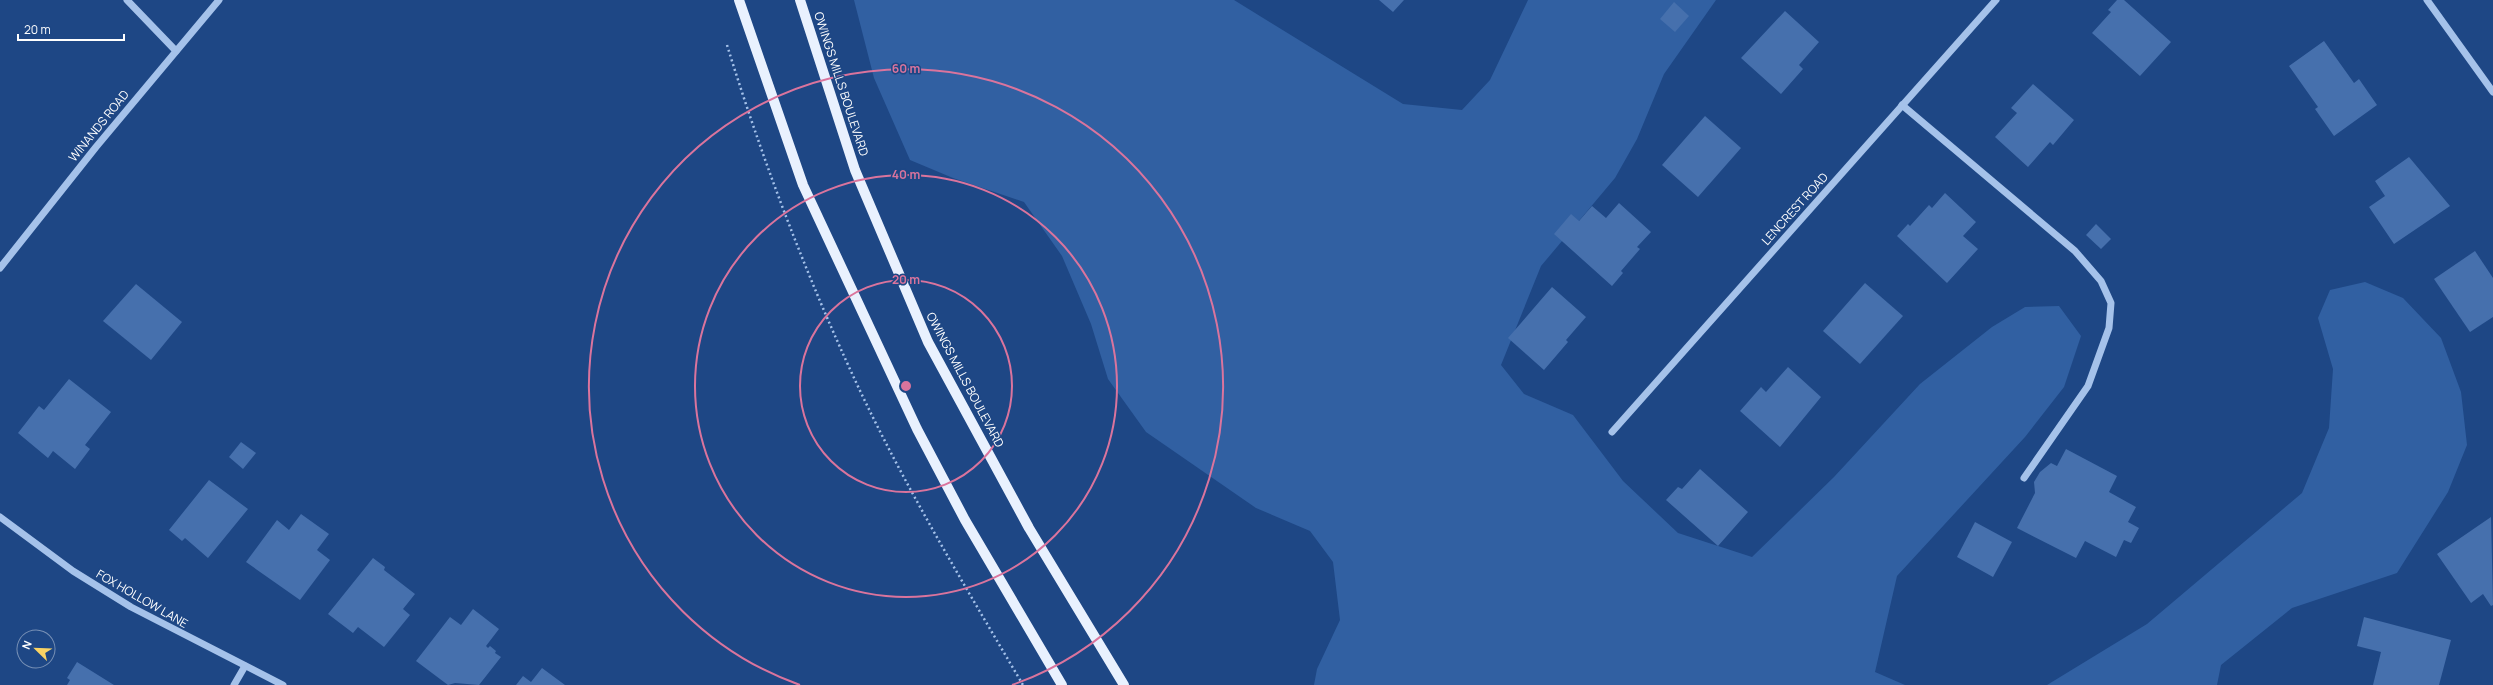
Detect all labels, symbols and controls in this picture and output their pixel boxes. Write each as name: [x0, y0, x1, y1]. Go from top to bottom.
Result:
street label: OWINGS MILLS BOULEVARD: [810, 9, 873, 158]
scale bar: [18, 16, 124, 42]
text: 20 m: [24, 21, 51, 38]
text: 60 m: [892, 60, 920, 77]
street label: WINANDS ROAD: [64, 86, 133, 165]
text: 40 m: [892, 166, 920, 183]
street label: LENCREST ROAD: [1757, 169, 1832, 249]
text: 20 m: [892, 271, 920, 288]
street label: OWINGS MILLS BOULEVARD: [923, 309, 1008, 450]
centre of rings: [899, 379, 913, 393]
street label: FOX HOLLOW LANE: [93, 565, 191, 632]
north arrow: [16, 629, 56, 669]
text: N: [18, 638, 35, 651]

